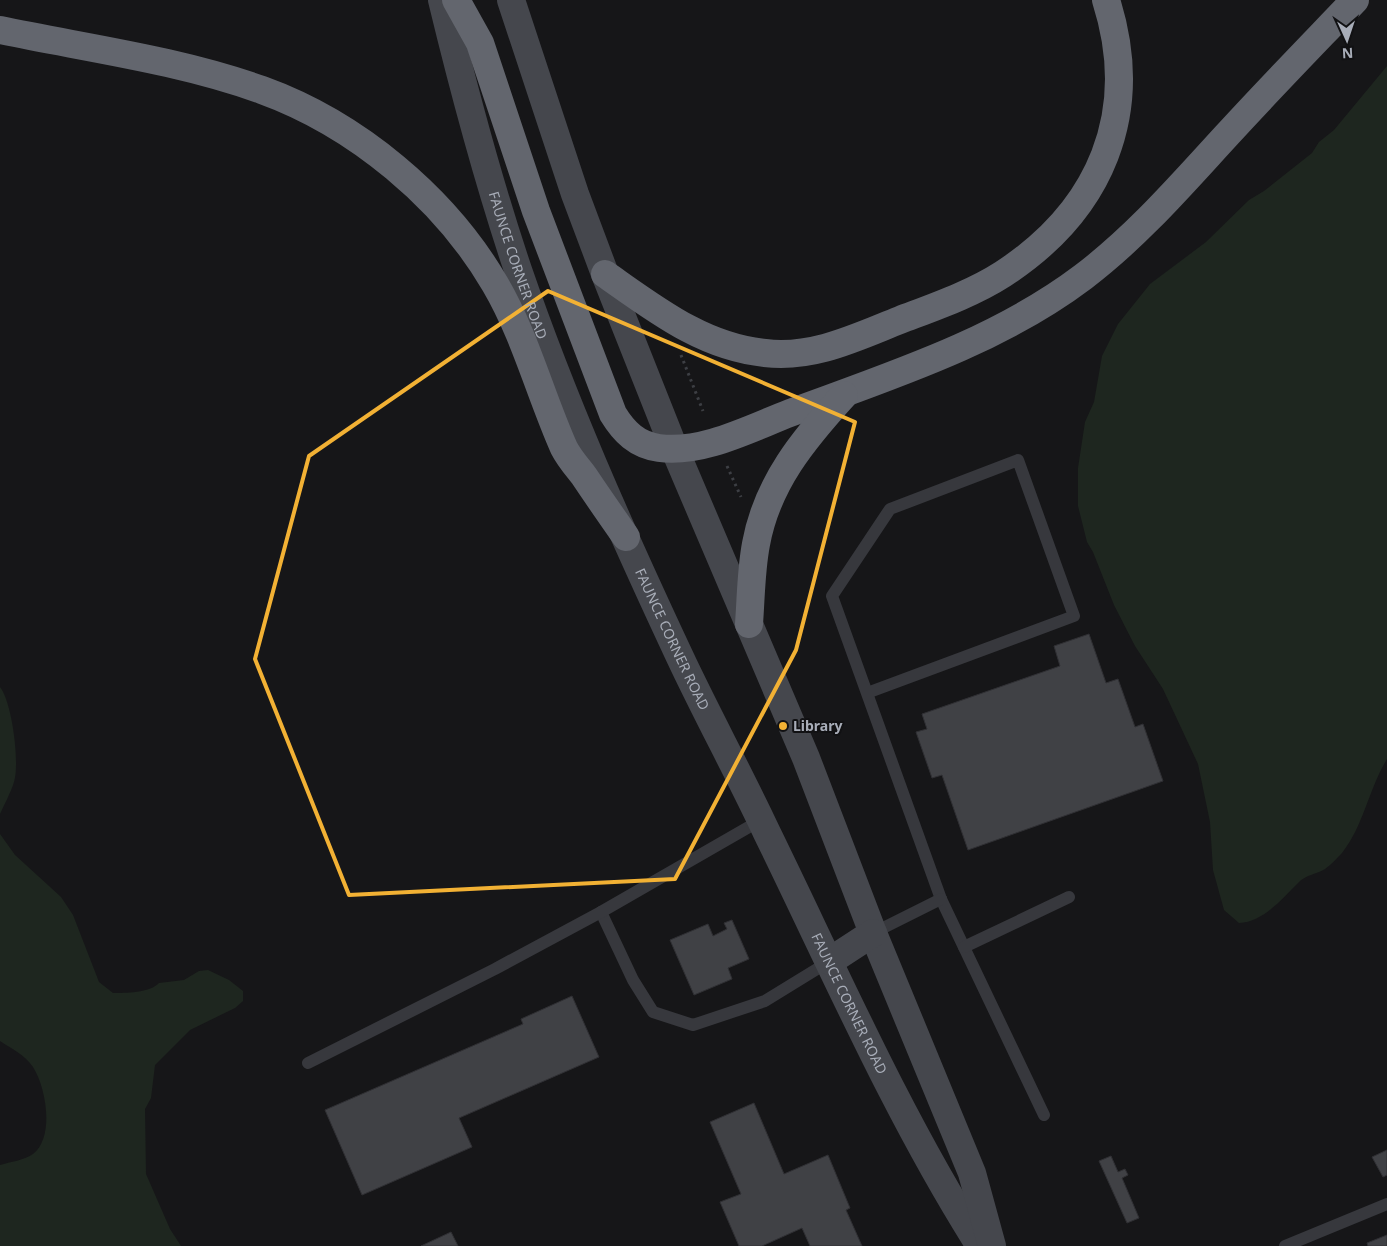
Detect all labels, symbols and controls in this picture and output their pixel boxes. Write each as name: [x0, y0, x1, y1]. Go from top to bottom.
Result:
north arrow: [1322, 15, 1372, 65]
text: N: [1342, 44, 1354, 63]
street label: FAUNCE CORNER ROAD: [485, 189, 552, 342]
street label: FAUNCE CORNER ROAD: [631, 565, 714, 713]
place label: Library: [793, 716, 842, 735]
marker: Library: [777, 720, 789, 732]
street label: FAUNCE CORNER ROAD: [807, 930, 892, 1077]

